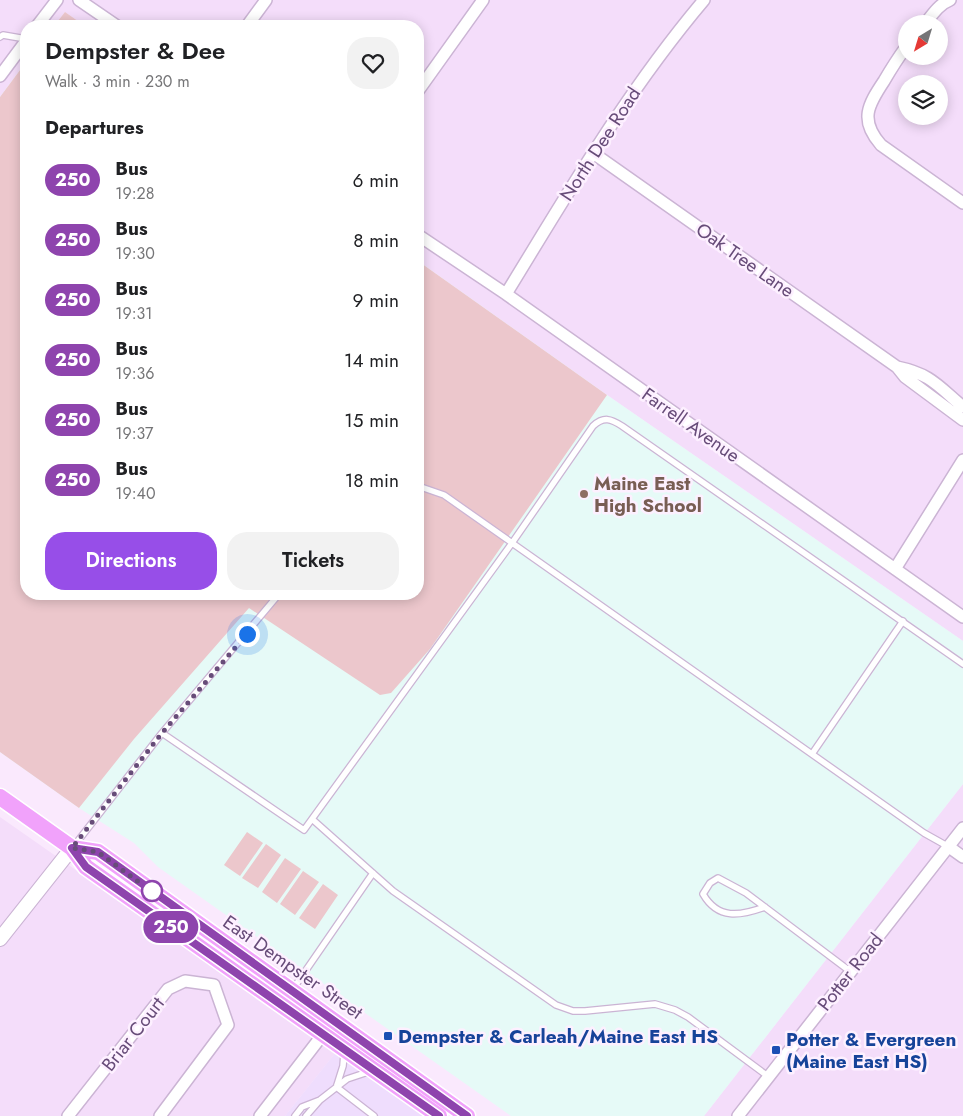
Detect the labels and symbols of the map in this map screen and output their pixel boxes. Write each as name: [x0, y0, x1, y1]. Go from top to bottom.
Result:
north arrow: [898, 15, 948, 65]
street label: North Dee Road: [553, 82, 647, 206]
street label: Oak Tree Lane: [690, 216, 800, 304]
street label: Farrell Avenue: [636, 381, 746, 469]
place label: Maine East High School: [594, 470, 702, 519]
marker: Maine East High School: [578, 488, 590, 500]
your location: [235, 622, 260, 647]
unlabelled marker: [141, 880, 163, 902]
street label: East Dempster Street: [218, 909, 369, 1026]
line badge: 250: [142, 911, 200, 943]
street label: Potter Road: [811, 927, 889, 1017]
street label: Briar Court: [95, 991, 171, 1077]
place label: Dempster & Carleah/Maine East HS: [398, 1023, 718, 1050]
place label: Potter & Evergreen (Maine East HS): [786, 1026, 956, 1075]
marker: Dempster & Carleah/Maine East HS: [382, 1030, 394, 1042]
marker: Potter & Evergreen (Maine East HS): [770, 1044, 782, 1056]

